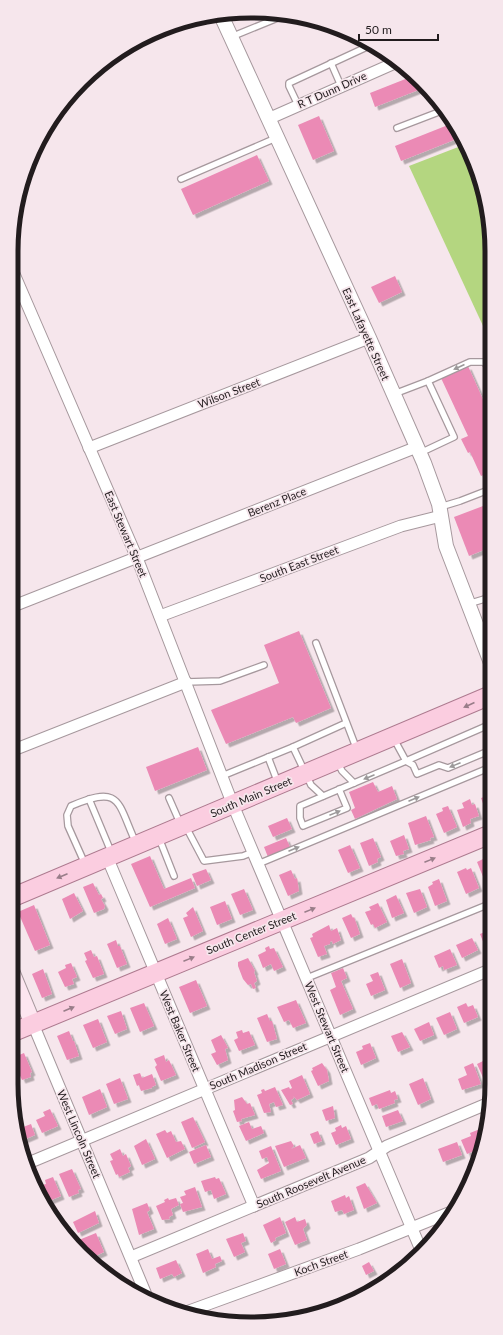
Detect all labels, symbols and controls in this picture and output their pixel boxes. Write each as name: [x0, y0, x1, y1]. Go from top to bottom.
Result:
scale bar: [359, 16, 438, 42]
text: 50 m: [365, 22, 392, 37]
street label: R T Dunn Drive: [295, 68, 368, 111]
street label: East Lafayette Street: [340, 286, 393, 382]
one-way arrow: [453, 364, 464, 370]
street label: Wilson Street: [196, 375, 262, 410]
street label: Berenz Place: [246, 484, 308, 519]
street label: East Stewart Street: [102, 489, 151, 579]
street label: South East Street: [258, 542, 340, 585]
one-way arrow: [463, 702, 475, 708]
one-way arrow: [449, 762, 461, 768]
street label: South Main Street: [208, 773, 294, 820]
one-way arrow: [363, 773, 375, 780]
one-way arrow: [408, 796, 419, 802]
one-way arrow: [330, 810, 341, 816]
one-way arrow: [288, 846, 299, 852]
one-way arrow: [424, 857, 435, 863]
one-way arrow: [57, 873, 68, 879]
one-way arrow: [304, 906, 316, 912]
street label: South Center Street: [204, 909, 298, 956]
one-way arrow: [184, 955, 196, 961]
street label: West Stewart Street: [302, 979, 352, 1074]
street label: West Baker Street: [157, 988, 204, 1074]
one-way arrow: [64, 1006, 75, 1012]
street label: South Madison Street: [207, 1039, 308, 1092]
street label: West Lincoln Street: [55, 1088, 104, 1180]
street label: South Roosevelt Avenue: [254, 1153, 368, 1210]
street label: Koch Street: [292, 1247, 350, 1278]

